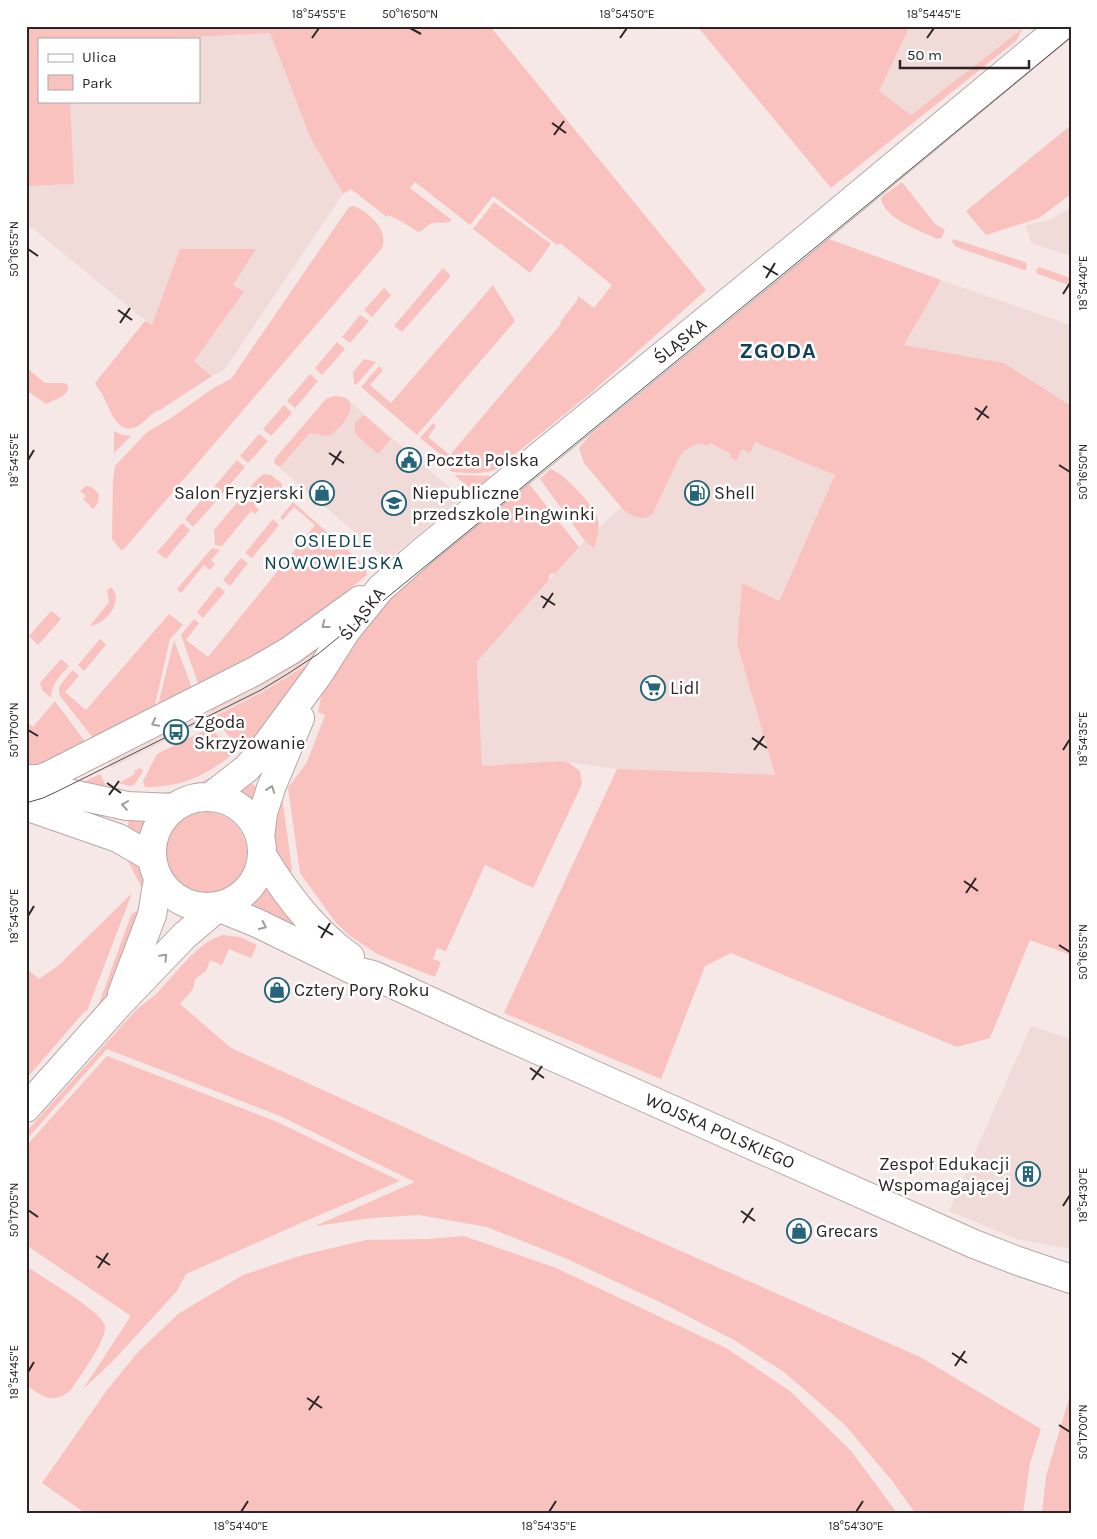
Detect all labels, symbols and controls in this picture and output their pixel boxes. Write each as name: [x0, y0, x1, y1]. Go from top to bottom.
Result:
text: 18°54'55"E: [292, 7, 346, 21]
text: 50°16'50"N: [382, 7, 438, 21]
text: 18°54'50"E: [600, 7, 654, 21]
text: 18°54'45"E: [907, 7, 961, 21]
legend: [38, 38, 200, 102]
scale bar: [900, 38, 1028, 70]
text: 50 m: [907, 46, 942, 64]
text: Ulica: [82, 48, 116, 66]
text: Park: [82, 74, 112, 92]
text: 50°16'55"N: [7, 221, 21, 277]
text: 18°54'40"E: [1076, 256, 1090, 310]
street label: ŚLĄSKA: [648, 312, 711, 369]
district label: ZGODA: [739, 338, 817, 364]
text: 18°54'55"E: [7, 433, 21, 487]
text: 50°16'50"N: [1076, 444, 1090, 500]
public building icon: Poczta Polska: [396, 447, 422, 473]
place label: Poczta Polska: [426, 449, 539, 471]
shop icon: Salon Fryzjerski: [309, 480, 335, 506]
fuel station icon: Shell: [684, 480, 710, 506]
place label: Salon Fryzjerski: [174, 482, 304, 504]
place label: Niepubliczne przedszkole Pingwinki: [412, 482, 595, 525]
place label: Shell: [714, 482, 755, 504]
school or university icon: Niepubliczne przedszkole Pingwinki: [381, 490, 407, 516]
district label: OSIEDLE NOWOWIEJSKA: [264, 530, 404, 574]
street label: ŚLĄSKA: [334, 582, 390, 645]
one-way arrow: [322, 619, 331, 627]
supermarket icon: Lidl: [640, 675, 666, 701]
place label: Lidl: [670, 677, 699, 699]
text: 50°17'00"N: [7, 702, 21, 758]
place label: Zgoda Skrzyżowanie: [194, 711, 305, 754]
text: 18°54'35"E: [1076, 712, 1090, 766]
one-way arrow: [151, 717, 160, 727]
bus stop icon: Zgoda Skrzyżowanie: [163, 719, 189, 745]
one-way arrow: [265, 785, 275, 794]
one-way arrow: [121, 800, 130, 810]
text: 18°54'50"E: [7, 889, 21, 943]
one-way arrow: [257, 920, 266, 930]
text: 50°16'55"N: [1076, 924, 1090, 980]
one-way arrow: [158, 954, 167, 963]
shop icon: Cztery Pory Roku: [264, 977, 290, 1003]
place label: Cztery Pory Roku: [294, 979, 430, 1001]
street label: WOJSKA POLSKIEGO: [642, 1088, 798, 1174]
place label: Zespoł Edukacji Wspomagającej: [878, 1153, 1010, 1196]
building icon: Zespoł Edukacji Wspomagającej: [1015, 1161, 1041, 1187]
text: 18°54'30"E: [1076, 1167, 1090, 1223]
text: 50°17'05"N: [7, 1183, 21, 1237]
shop icon: Grecars: [786, 1218, 812, 1244]
place label: Grecars: [816, 1220, 879, 1242]
text: 18°54'45"E: [7, 1345, 21, 1399]
text: 50°17'00"N: [1076, 1404, 1090, 1460]
text: 18°54'40"E: [214, 1519, 268, 1533]
text: 18°54'35"E: [522, 1519, 576, 1533]
text: 18°54'30"E: [828, 1519, 884, 1533]

